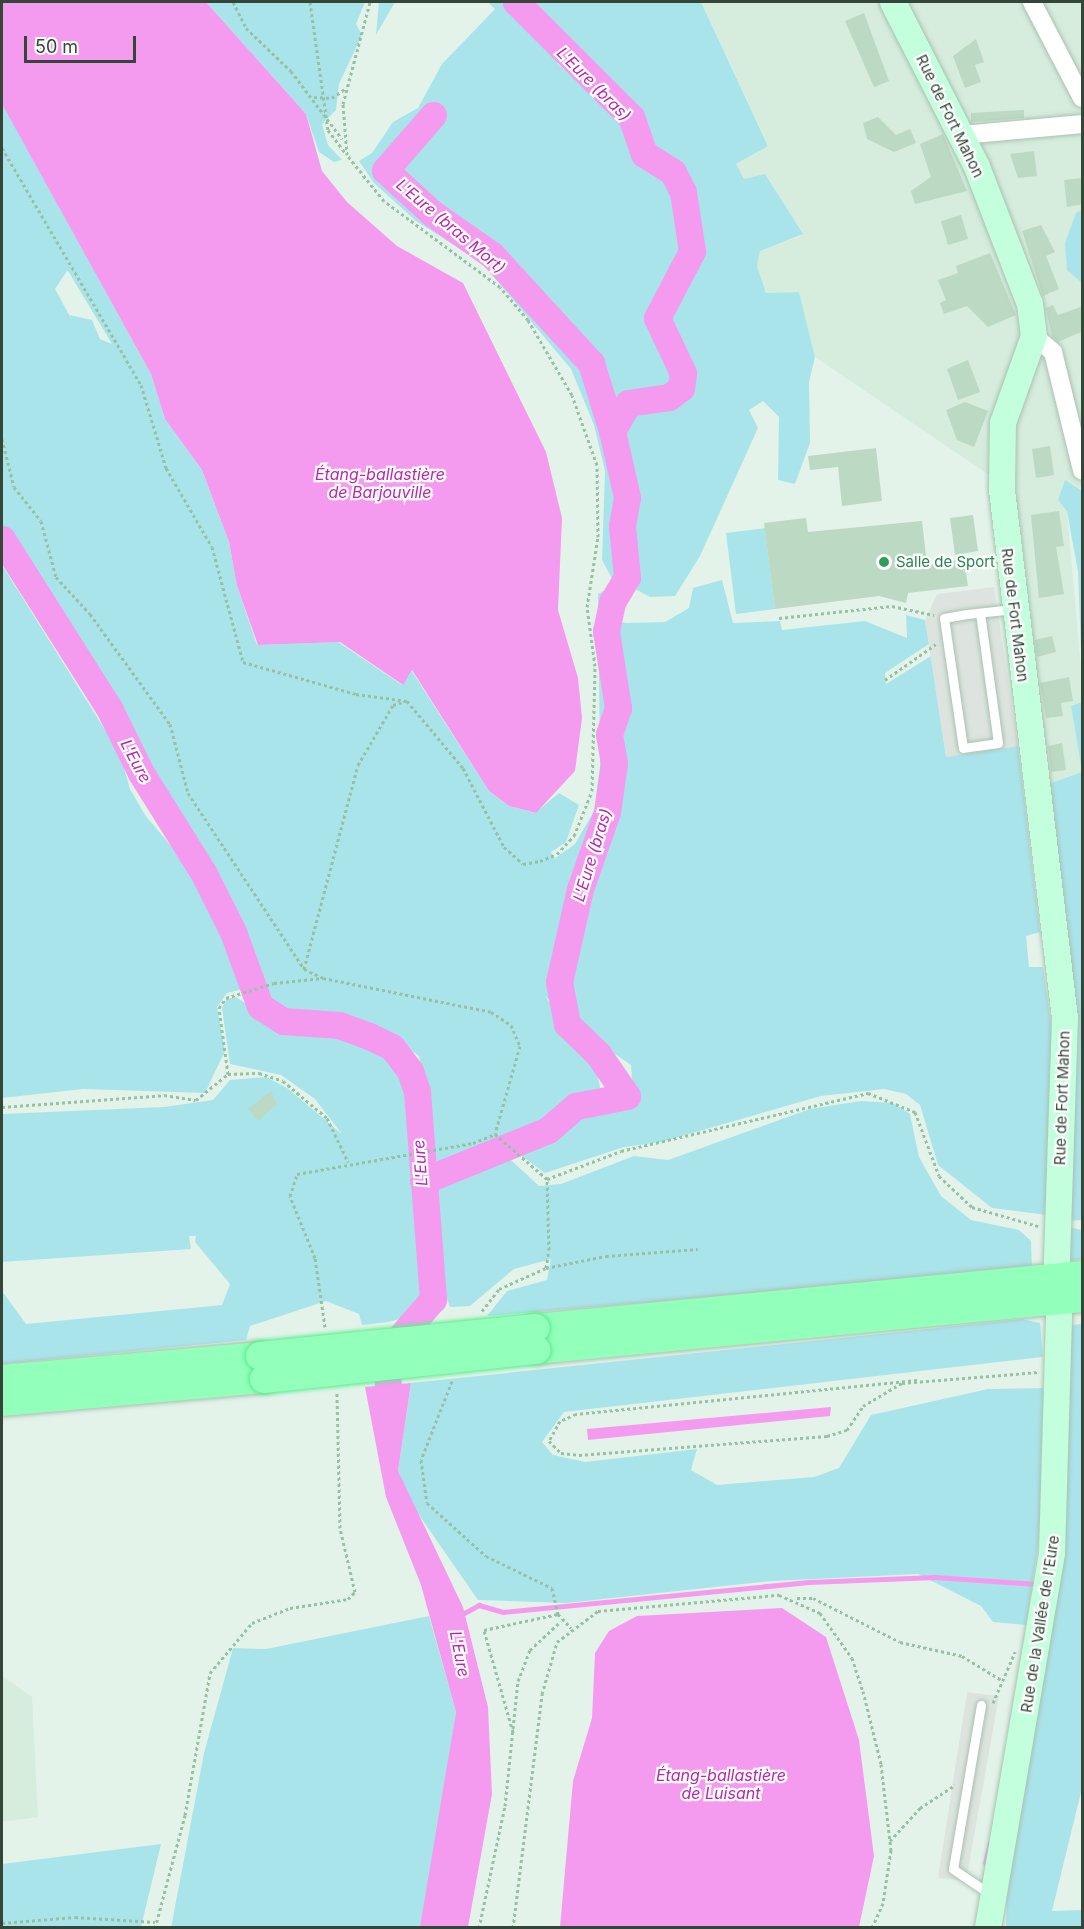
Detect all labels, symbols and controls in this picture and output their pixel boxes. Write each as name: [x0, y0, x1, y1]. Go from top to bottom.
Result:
scale bar: [27, 24, 140, 62]
text: 50 m: [35, 36, 78, 57]
water label: L'Eure (bras): [553, 43, 635, 125]
street label: Rue de Fort Mahon: [912, 52, 988, 180]
water label: L'Eure (bras Mort): [393, 175, 509, 277]
water label: Étang-ballastière de Barjouville: [315, 464, 445, 502]
street label: Rue de Fort Mahon: [998, 547, 1032, 683]
place label: Salle de Sport: [896, 553, 995, 571]
marker: Salle de Sport: [877, 555, 891, 569]
water label: L'Eure: [117, 736, 155, 786]
water label: L'Eure (bras): [569, 806, 615, 904]
street label: Rue de Fort Mahon: [1051, 1030, 1073, 1166]
water label: L'Eure: [409, 1139, 431, 1187]
street label: Rue de la Vallée de l'Eure: [1017, 1534, 1063, 1714]
water label: L'Eure: [446, 1629, 474, 1679]
water label: Étang-ballastière de Luisant: [656, 1765, 786, 1803]

